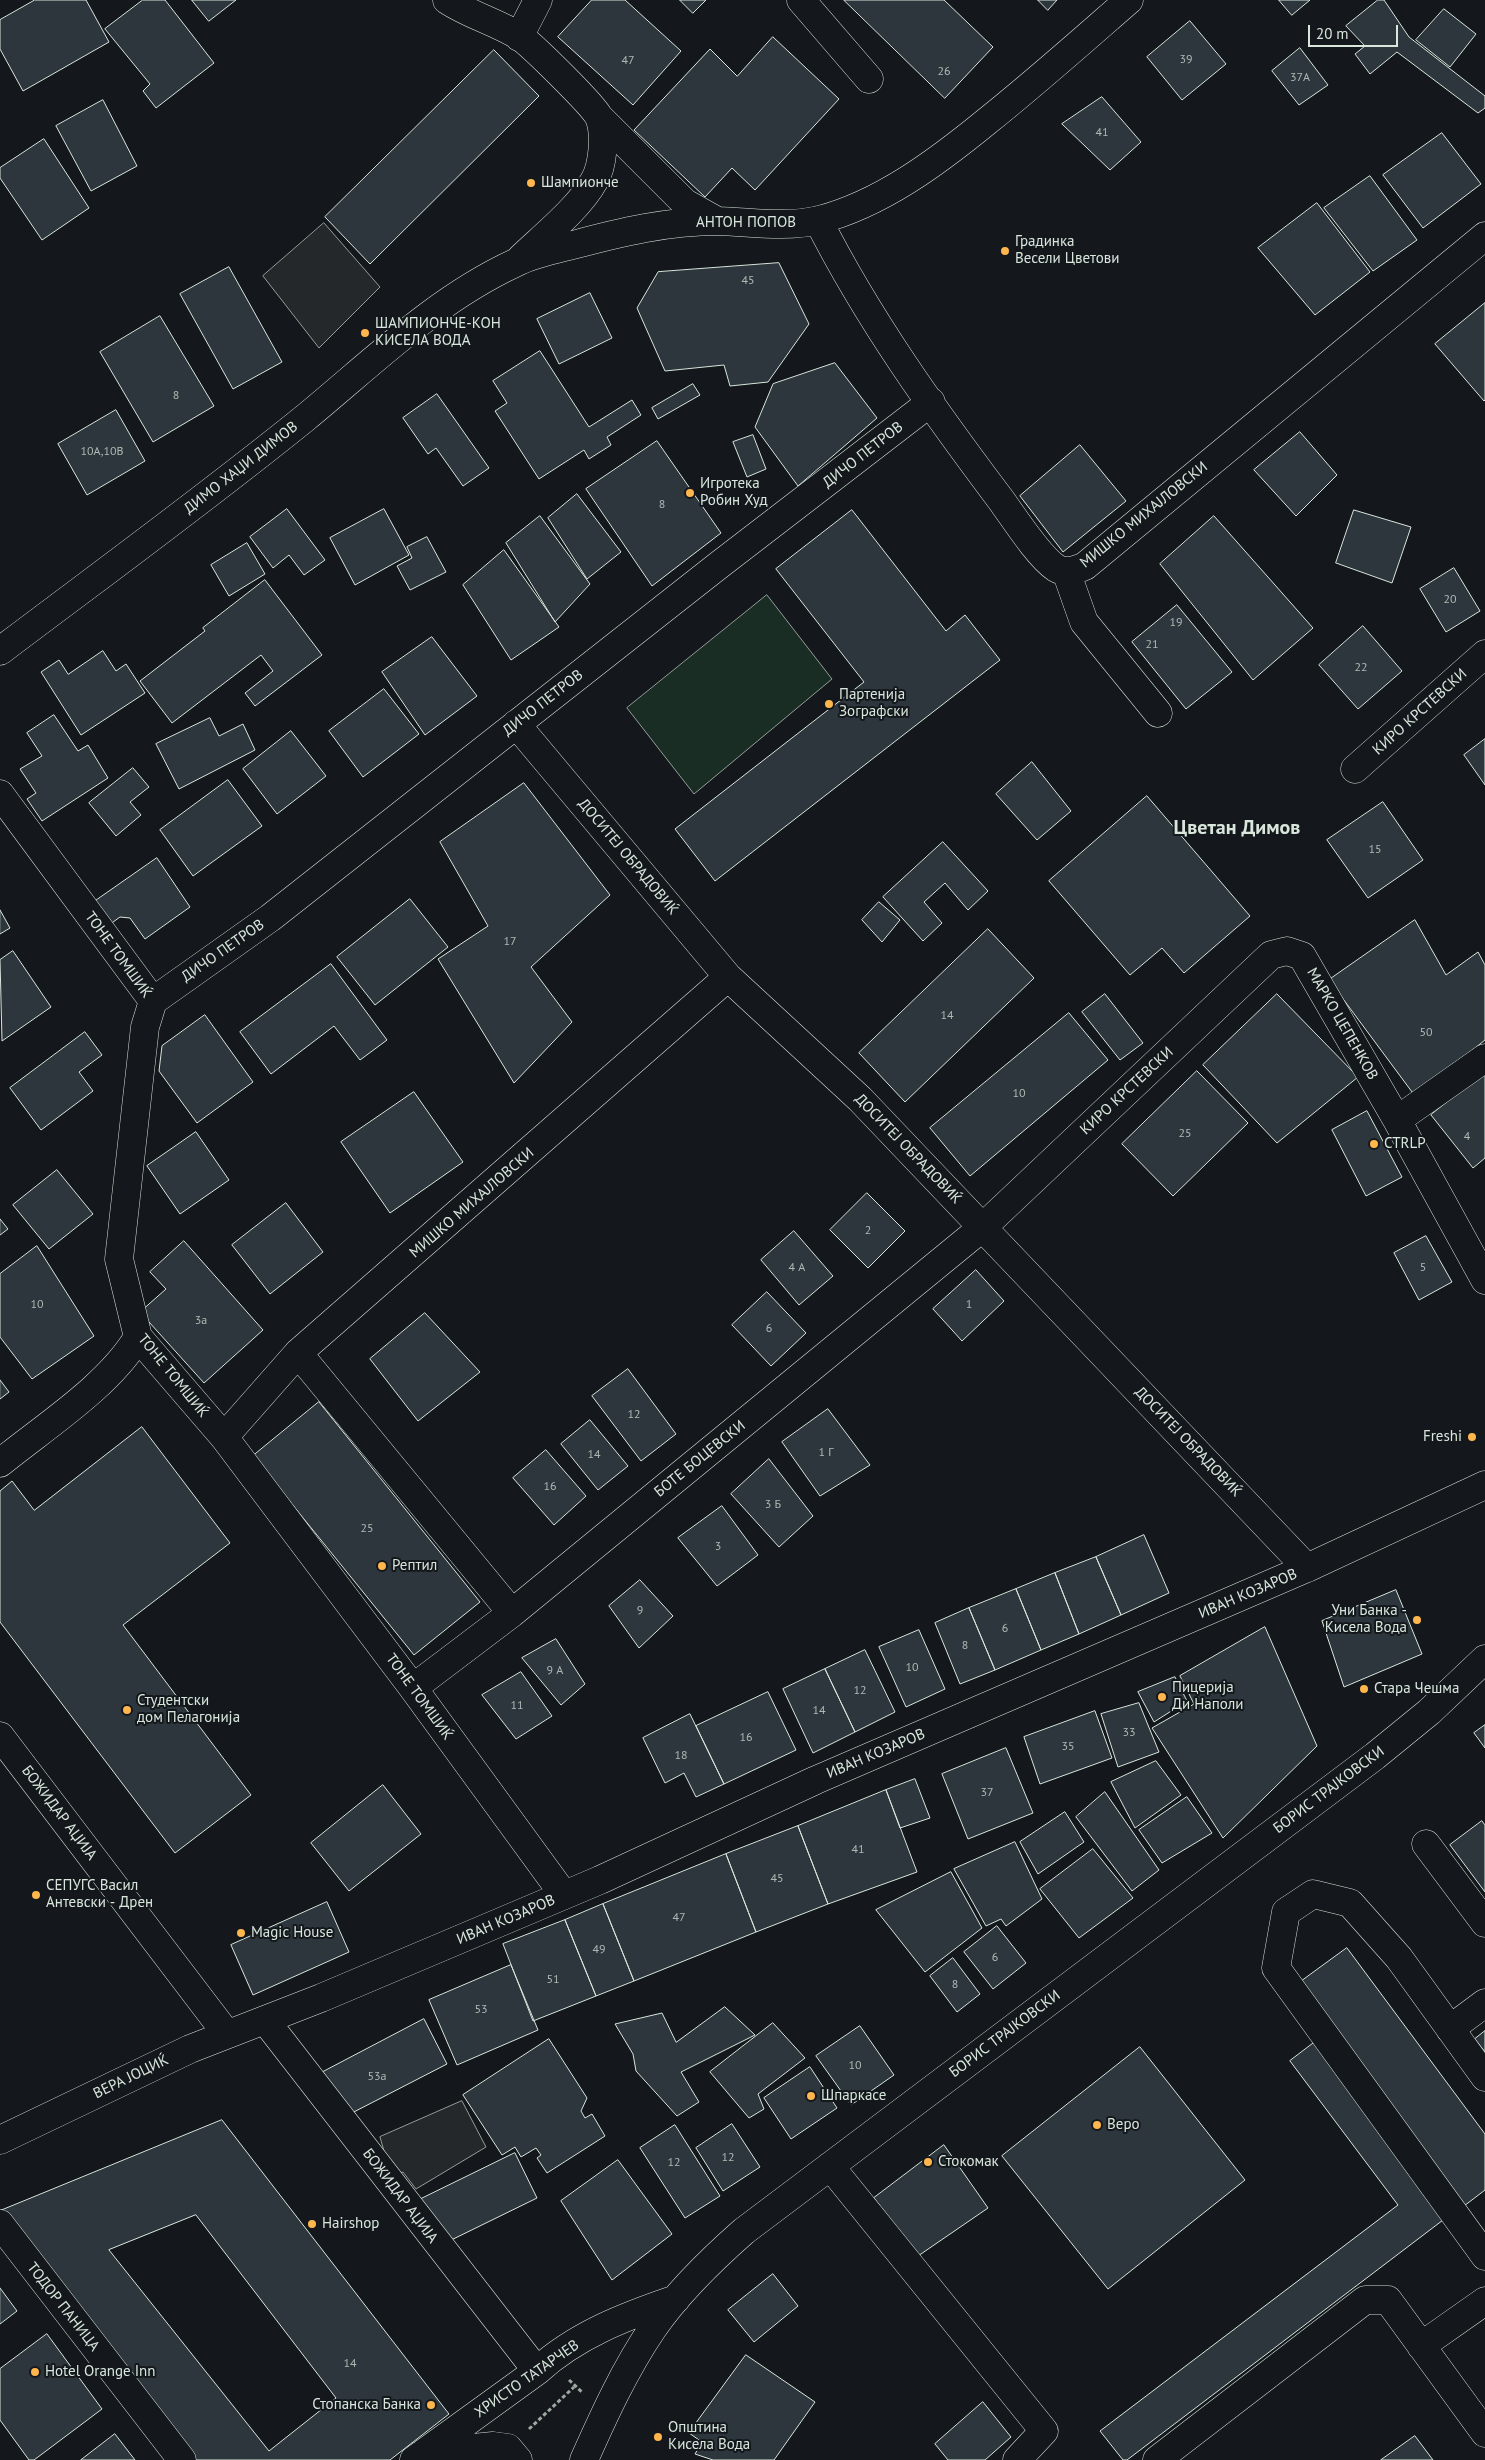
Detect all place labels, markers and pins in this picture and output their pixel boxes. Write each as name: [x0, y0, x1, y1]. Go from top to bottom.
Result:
place label: Шампионче: [541, 174, 619, 192]
marker: Шампионче: [525, 177, 537, 189]
place label: Градинка Весели Цветови: [1015, 233, 1120, 268]
marker: Градинка Весели Цветови: [999, 245, 1011, 257]
place label: ШАМПИОНЧЕ-КОН КИСЕЛА ВОДА: [375, 315, 501, 350]
marker: ШАМПИОНЧЕ-КОН КИСЕЛА ВОДА: [359, 327, 371, 339]
place label: Игротека Робин Худ: [700, 475, 768, 510]
marker: Игротека Робин Худ: [684, 487, 696, 499]
place label: Партенија Зографски: [839, 686, 909, 721]
marker: Партенија Зографски: [823, 698, 835, 710]
place label: CTRLP: [1384, 1135, 1426, 1153]
marker: CTRLP: [1368, 1138, 1380, 1150]
place label: Freshi: [1423, 1428, 1462, 1446]
marker: Freshi: [1466, 1431, 1478, 1443]
place label: Рептил: [392, 1557, 437, 1575]
marker: Рептил: [376, 1560, 388, 1572]
place label: Уни Банка - Кисела Вода: [1325, 1602, 1407, 1637]
marker: Уни Банка - Кисела Вода: [1411, 1614, 1423, 1626]
place label: Пицерија Ди Наполи: [1172, 1679, 1243, 1714]
place label: Стара Чешма: [1374, 1680, 1459, 1698]
marker: Стара Чешма: [1358, 1683, 1370, 1695]
marker: Пицерија Ди Наполи: [1156, 1691, 1168, 1703]
place label: Студентски дом Пелагонија: [137, 1692, 240, 1727]
marker: Студентски дом Пелагонија: [121, 1704, 133, 1716]
place label: СЕПУГС Васил Антевски - Дрен: [46, 1877, 153, 1912]
marker: СЕПУГС Васил Антевски - Дрен: [30, 1889, 42, 1901]
place label: Magic House: [251, 1924, 333, 1942]
marker: Magic House: [235, 1927, 247, 1939]
place label: Шпаркасе: [821, 2087, 886, 2105]
marker: Шпаркасе: [805, 2090, 817, 2102]
place label: Веро: [1107, 2116, 1140, 2134]
marker: Веро: [1091, 2119, 1103, 2131]
place label: Стокомак: [938, 2153, 999, 2171]
marker: Стокомак: [922, 2156, 934, 2168]
place label: Hairshop: [322, 2215, 379, 2233]
marker: Hairshop: [306, 2218, 318, 2230]
place label: Hotel Orange Inn: [45, 2363, 156, 2381]
marker: Hotel Orange Inn: [29, 2366, 41, 2378]
place label: Стопанска Банка: [312, 2396, 421, 2414]
marker: Стопанска Банка: [425, 2399, 437, 2411]
place label: Општина Кисела Вода: [668, 2419, 750, 2454]
marker: Општина Кисела Вода: [652, 2431, 664, 2443]

